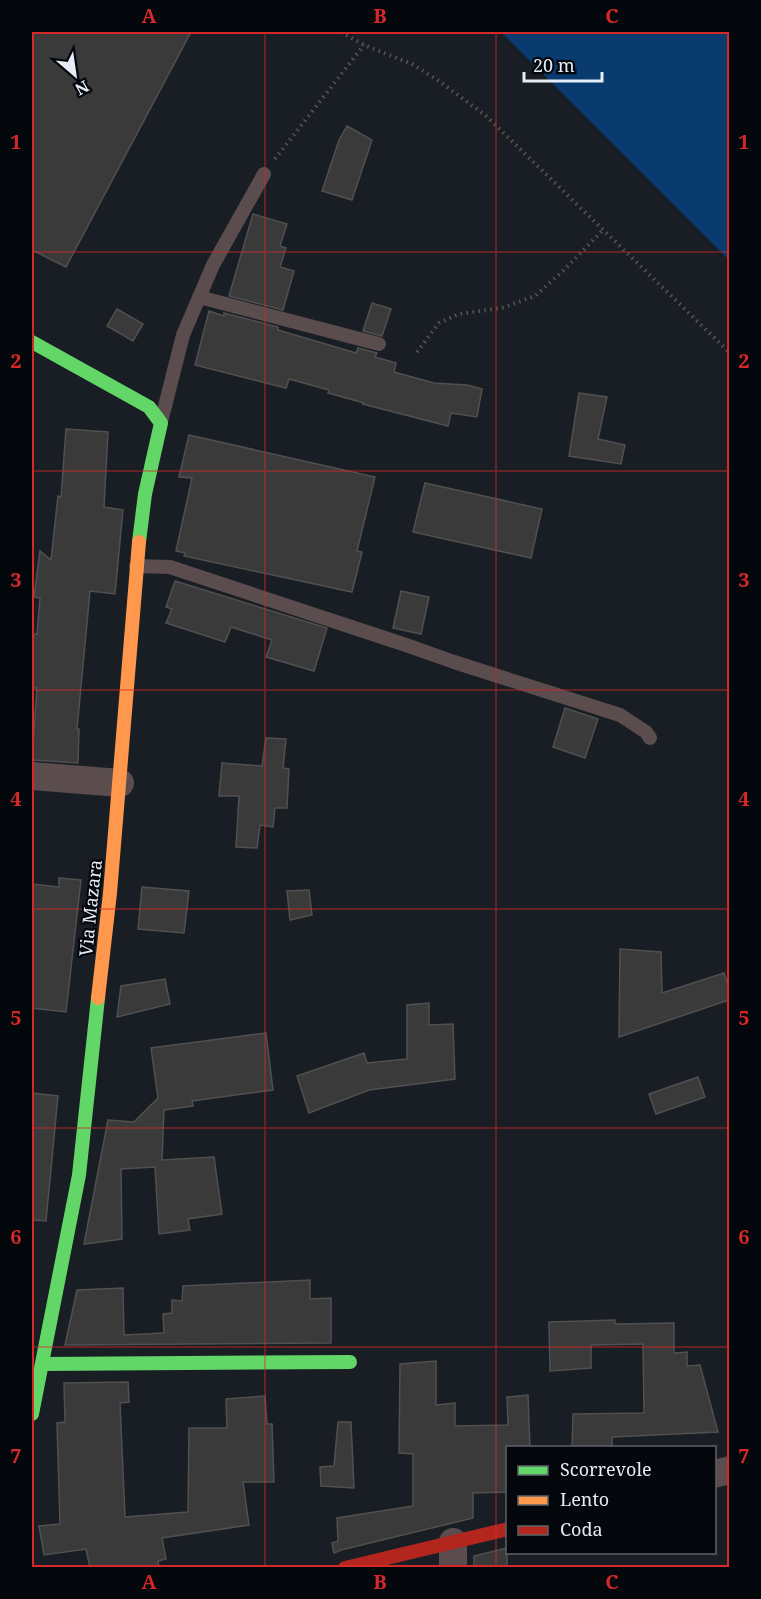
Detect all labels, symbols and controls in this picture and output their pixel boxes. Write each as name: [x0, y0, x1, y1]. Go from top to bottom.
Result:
text: A: [141, 2, 157, 29]
text: B: [373, 2, 387, 29]
text: C: [605, 2, 619, 29]
north arrow: [45, 45, 105, 105]
scale bar: [524, 45, 602, 83]
text: 20 m: [533, 53, 575, 77]
text: N: [71, 75, 93, 101]
text: 1: [10, 128, 22, 155]
text: 1: [738, 128, 750, 155]
text: 2: [10, 347, 22, 374]
text: 2: [738, 347, 750, 374]
text: 3: [10, 566, 22, 593]
text: 3: [738, 566, 750, 593]
text: 4: [10, 785, 22, 812]
text: 4: [738, 785, 750, 812]
street label: Via Mazara: [73, 858, 107, 958]
text: 5: [10, 1004, 22, 1031]
text: 5: [738, 1004, 750, 1031]
text: 6: [10, 1223, 22, 1250]
text: 6: [738, 1223, 750, 1250]
text: 7: [10, 1442, 22, 1469]
text: 7: [738, 1442, 750, 1469]
legend: [506, 1446, 716, 1554]
text: Scorrevole: [560, 1457, 652, 1481]
text: Lento: [560, 1487, 609, 1511]
text: Coda: [560, 1517, 603, 1541]
text: A: [141, 1568, 157, 1595]
text: B: [373, 1568, 387, 1595]
text: C: [605, 1568, 619, 1595]

